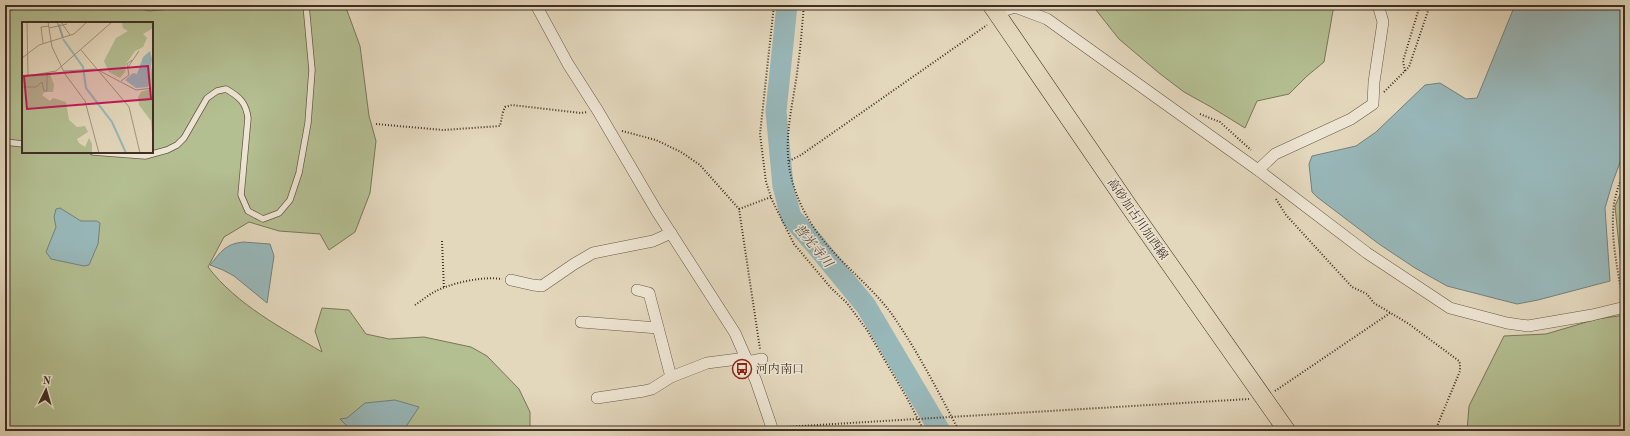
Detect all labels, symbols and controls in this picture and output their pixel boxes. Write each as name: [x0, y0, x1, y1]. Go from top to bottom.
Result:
inset map: [22, 22, 153, 153]
street label: 高砂加古川加西線: [1105, 176, 1171, 262]
water label: 普光寺川: [791, 221, 837, 272]
bus stop icon: 河内南口: [731, 358, 753, 380]
place label: 河内南口: [756, 362, 804, 376]
north arrow: [26, 370, 66, 410]
text: N: [42, 376, 52, 387]

